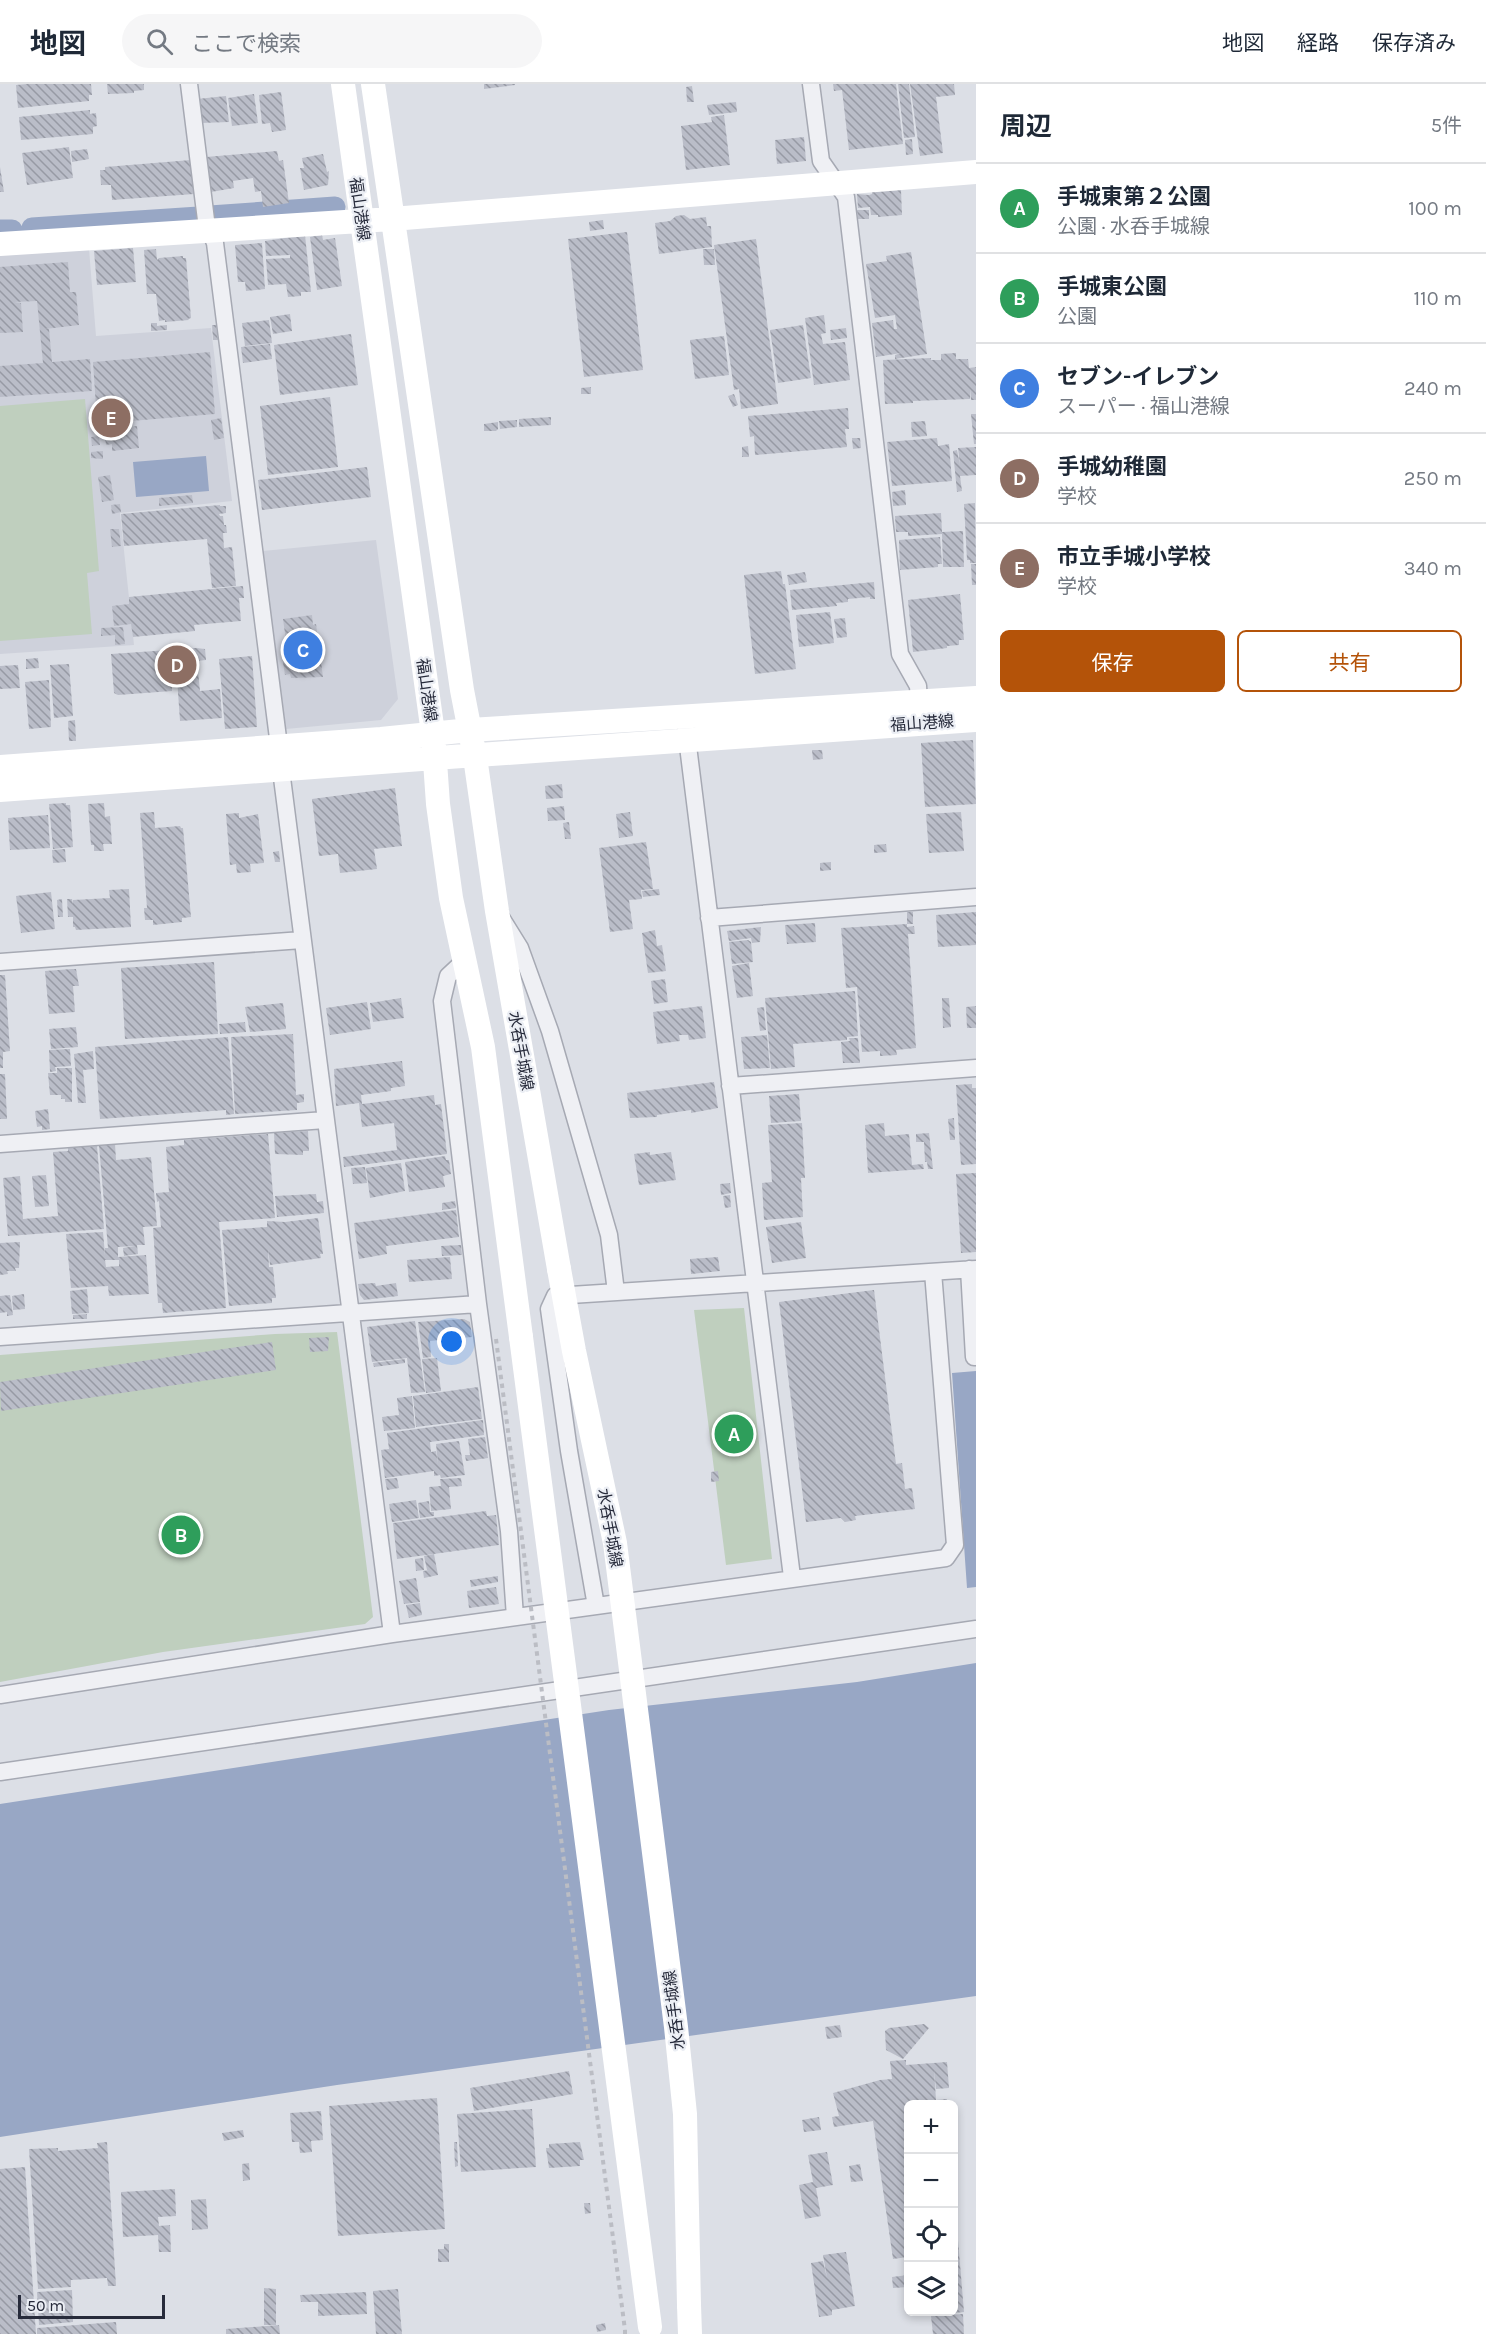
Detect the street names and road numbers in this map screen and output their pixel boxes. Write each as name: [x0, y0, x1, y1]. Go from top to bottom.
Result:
street label: 福山港線: [346, 176, 374, 242]
street label: 福山港線: [413, 657, 441, 723]
street label: 福山港線: [889, 711, 955, 735]
street label: 水呑手城線: [505, 1010, 537, 1092]
street label: 水呑手城線: [594, 1487, 626, 1569]
street label: 水呑手城線: [660, 1969, 688, 2051]

